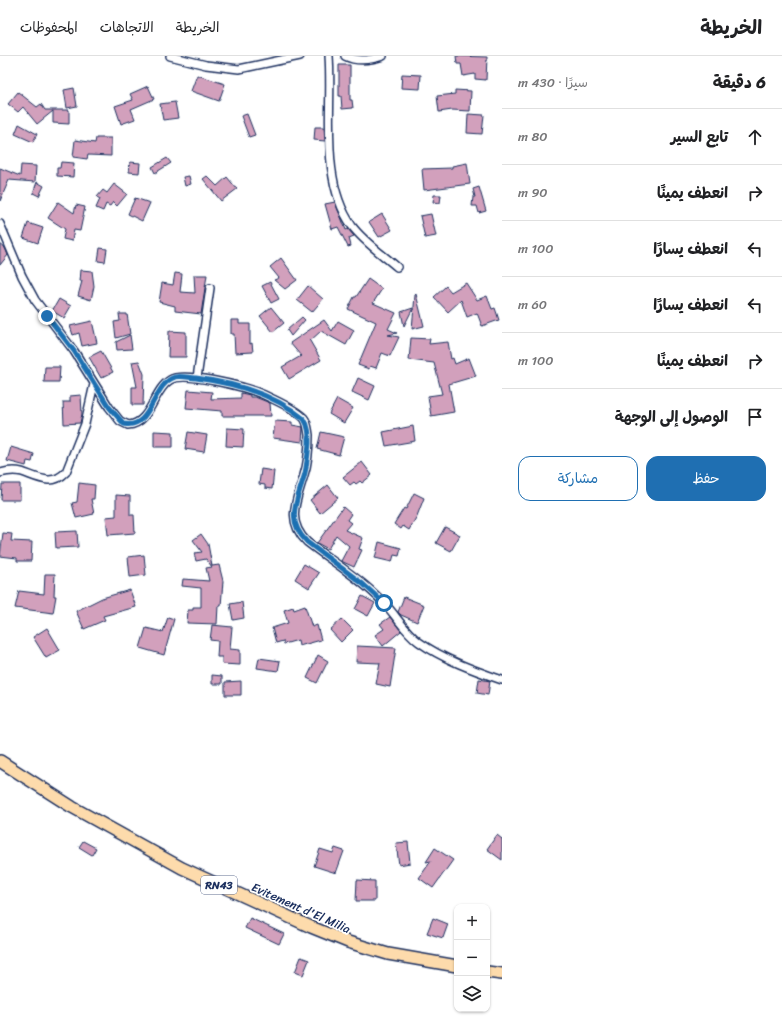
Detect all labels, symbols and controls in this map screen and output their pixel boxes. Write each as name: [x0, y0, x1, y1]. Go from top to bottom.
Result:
text: الخريطة: [700, 11, 762, 44]
text: المحفوظات: [20, 15, 78, 40]
text: الاتجاهات: [100, 15, 154, 40]
text: الخريطة: [176, 15, 219, 40]
text: 6 دقيقة: [713, 67, 766, 97]
text: سيرًا · 430 m: [518, 71, 588, 94]
text: تابع السير: [671, 124, 728, 150]
text: 80 m: [518, 125, 547, 148]
icon: ahead: [744, 126, 766, 148]
text: انعطف يمينًا: [657, 180, 728, 206]
text: 90 m: [518, 181, 548, 204]
icon: right: [744, 182, 766, 204]
text: انعطف يسارًا: [653, 236, 728, 262]
text: 100 m: [518, 237, 553, 260]
icon: left: [744, 238, 766, 260]
text: انعطف يسارًا: [653, 292, 728, 318]
text: 60 m: [518, 293, 547, 316]
icon: left: [744, 294, 766, 316]
route end: [38, 307, 56, 325]
text: انعطف يمينًا: [657, 348, 728, 374]
text: 100 m: [518, 349, 553, 372]
icon: right: [744, 350, 766, 372]
text: الوصول إلى الوجهة: [615, 404, 728, 430]
icon: arrive: [744, 406, 766, 428]
button: مشاركة: [518, 456, 638, 501]
button: حفظ: [646, 456, 766, 501]
route start: [375, 594, 393, 612]
road number: RN43: [201, 876, 237, 894]
street label: Evitement d'El Milia: [248, 876, 354, 940]
map controls: [454, 904, 490, 1012]
button: +: [454, 904, 490, 940]
button: −: [454, 940, 490, 976]
button: layers: [454, 976, 490, 1012]

